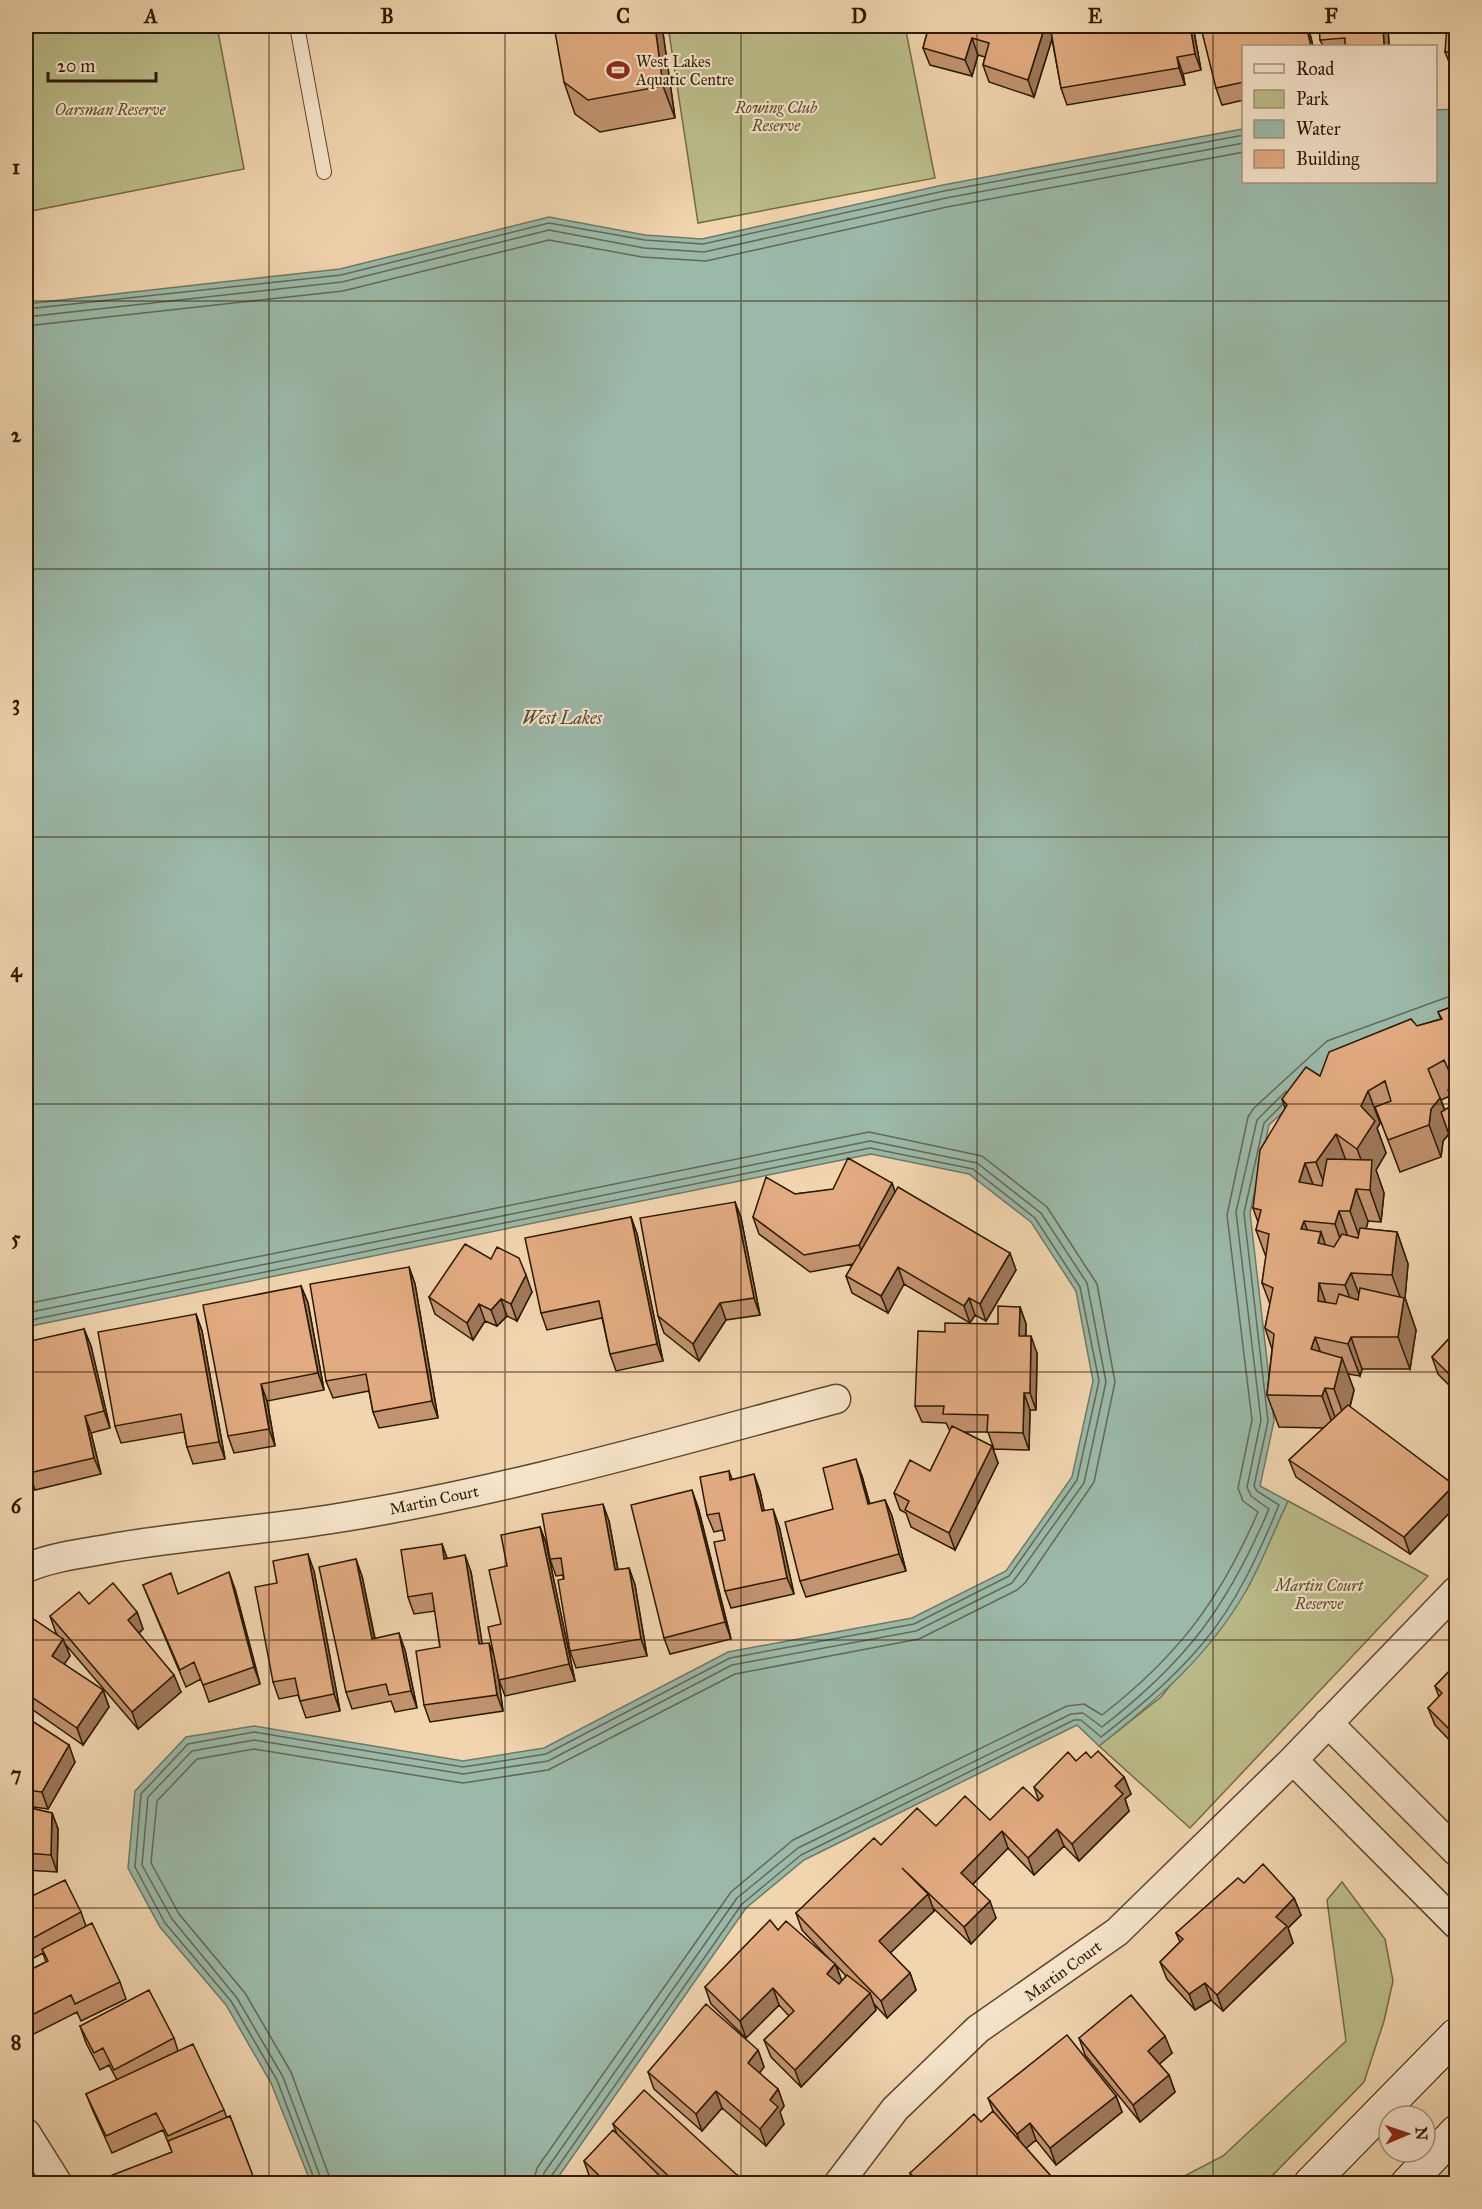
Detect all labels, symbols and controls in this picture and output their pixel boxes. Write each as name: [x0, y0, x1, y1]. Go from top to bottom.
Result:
text: A: [142, 4, 158, 28]
text: B: [380, 4, 394, 28]
text: C: [616, 4, 630, 28]
text: D: [851, 4, 867, 28]
text: E: [1088, 4, 1103, 28]
text: F: [1324, 4, 1338, 28]
scale bar: [48, 45, 156, 83]
legend: [1242, 45, 1437, 183]
place label: West Lakes Aquatic Centre: [635, 52, 734, 90]
text: 20 m: [57, 55, 95, 77]
sports icon: West Lakes Aquatic Centre: [605, 57, 631, 83]
text: Road: [1296, 58, 1334, 80]
text: Park: [1296, 88, 1329, 110]
park label: Rowing Club Reserve: [734, 98, 817, 135]
park label: Oarsman Reserve: [55, 100, 166, 119]
text: Water: [1296, 118, 1341, 140]
text: Building: [1296, 148, 1360, 171]
text: 1: [12, 155, 20, 179]
text: 2: [11, 423, 22, 447]
text: 3: [12, 691, 20, 716]
water label: West Lakes: [522, 707, 603, 729]
text: 4: [10, 958, 22, 983]
text: 5: [11, 1226, 21, 1250]
street label: Martin Court: [388, 1481, 481, 1519]
text: 6: [11, 1494, 23, 1518]
park label: Martin Court Reserve: [1273, 1576, 1364, 1613]
text: 7: [11, 1762, 22, 1786]
street label: Martin Court: [1021, 1936, 1106, 2005]
text: 8: [11, 2030, 21, 2054]
north arrow: [1377, 2104, 1437, 2164]
text: N: [1412, 2126, 1431, 2141]

